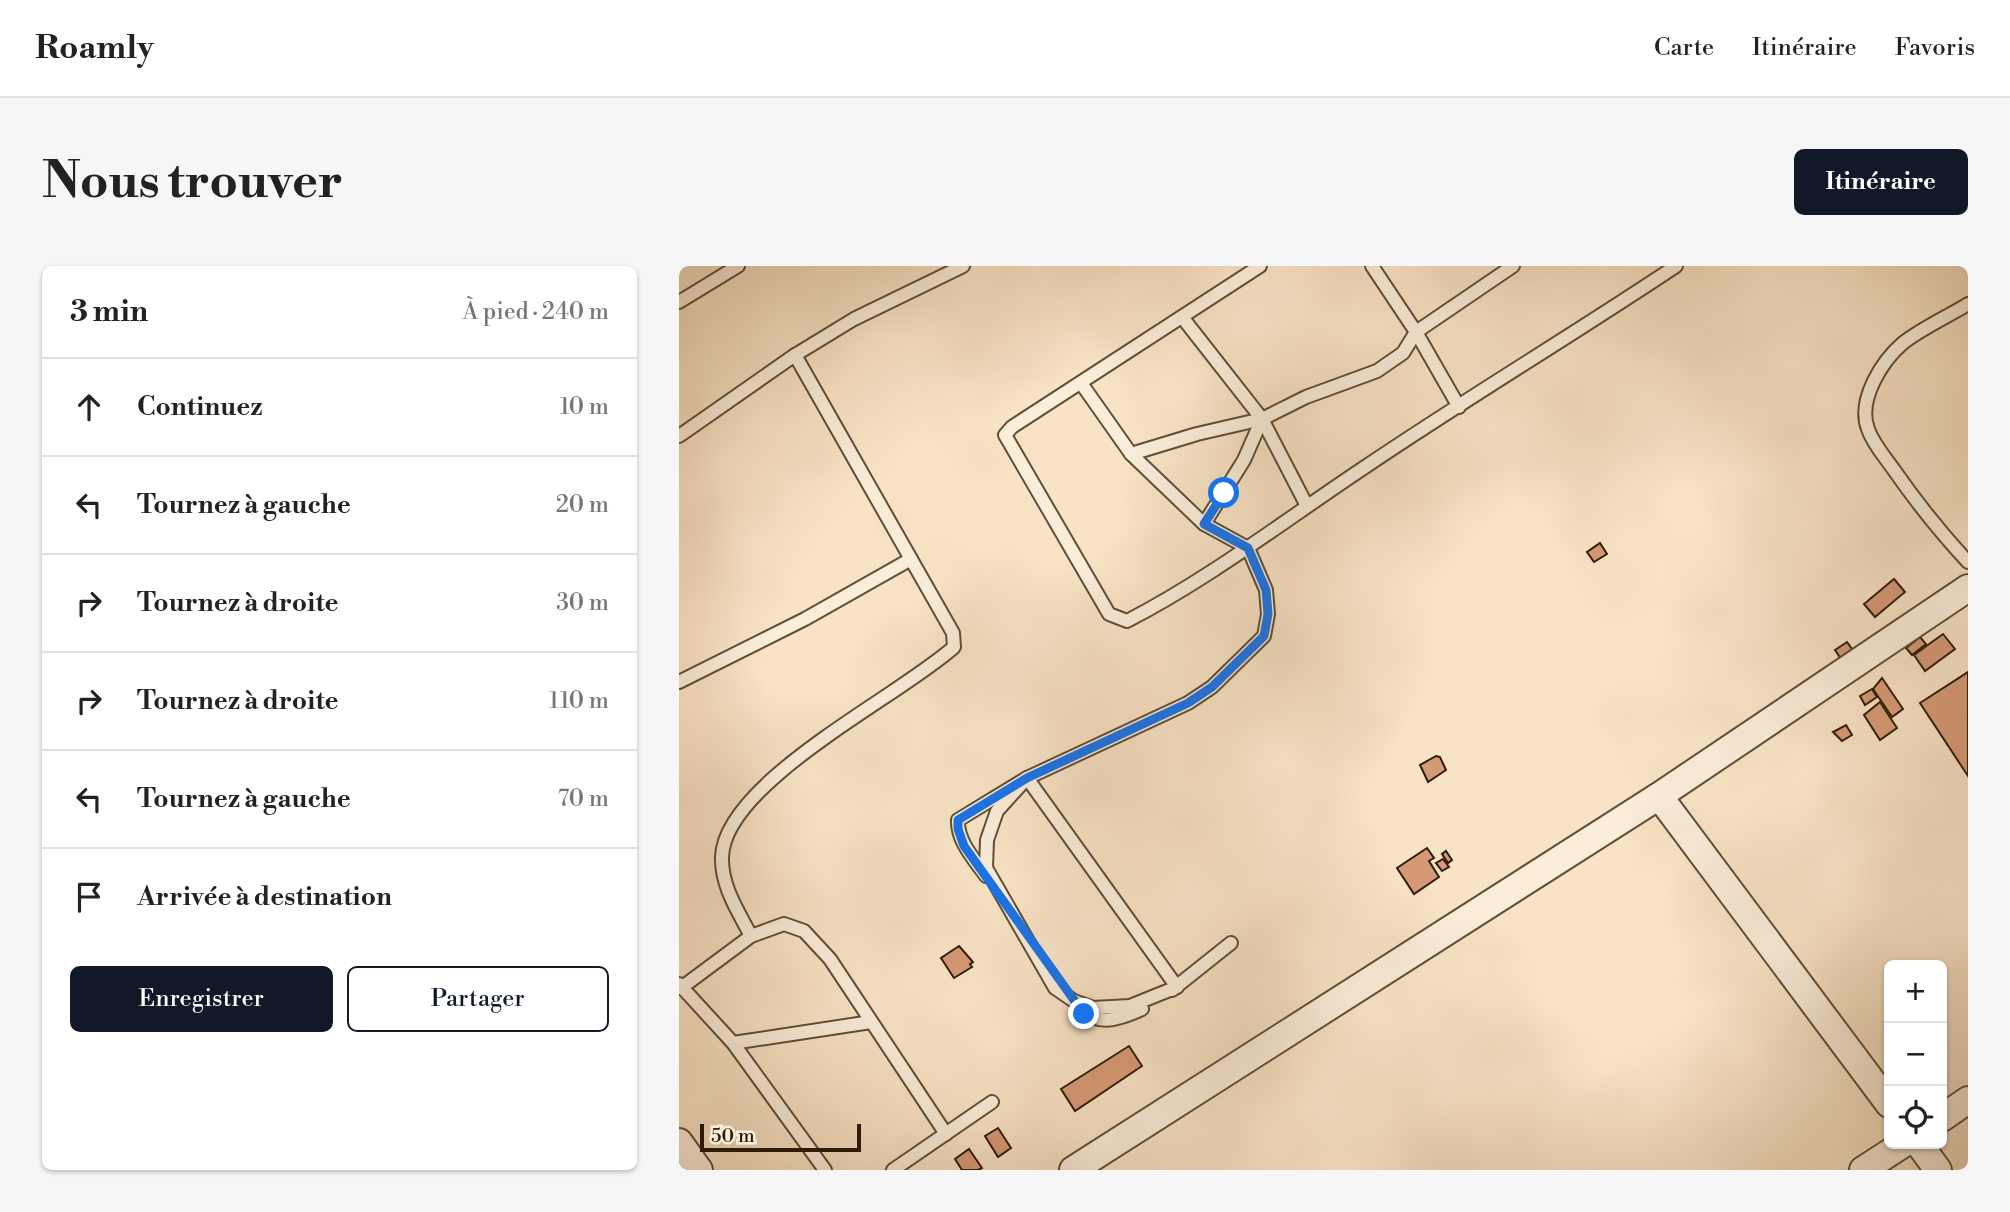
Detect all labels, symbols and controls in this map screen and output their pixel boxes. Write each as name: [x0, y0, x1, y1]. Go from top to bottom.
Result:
text: Roamly: [35, 28, 154, 69]
text: Carte: [1654, 33, 1714, 63]
text: Itinéraire: [1752, 33, 1857, 63]
text: Favoris: [1895, 33, 1975, 63]
button: Itinéraire: [1794, 149, 1968, 215]
text: Nous trouver: [42, 152, 343, 213]
text: 3 min: [70, 293, 148, 331]
text: À pied · 240 m: [463, 298, 609, 326]
icon: ahead: [70, 388, 108, 426]
text: Continuez: [137, 391, 263, 423]
text: 10 m: [560, 393, 609, 421]
route start: [1208, 477, 1239, 508]
icon: left: [70, 486, 108, 524]
text: Tournez à gauche: [137, 489, 351, 521]
text: 20 m: [556, 491, 609, 519]
icon: right: [70, 584, 108, 622]
text: Tournez à droite: [137, 587, 339, 619]
text: 30 m: [556, 589, 609, 617]
icon: right: [70, 682, 108, 720]
text: Tournez à droite: [137, 685, 339, 717]
text: 110 m: [549, 687, 609, 715]
icon: left: [70, 780, 108, 818]
text: Tournez à gauche: [137, 783, 351, 815]
text: 70 m: [558, 785, 609, 813]
icon: arrive: [70, 878, 108, 916]
text: Arrivée à destination: [137, 881, 392, 913]
map controls: [1884, 960, 1947, 1149]
button: +: [1884, 960, 1947, 1023]
button: Enregistrer: [70, 966, 333, 1032]
button: Partager: [347, 966, 609, 1032]
route end: [1068, 998, 1099, 1029]
button: −: [1884, 1023, 1947, 1086]
button: locate: [1884, 1086, 1947, 1149]
scale bar: [700, 1121, 861, 1153]
text: 50 m: [711, 1124, 755, 1148]

